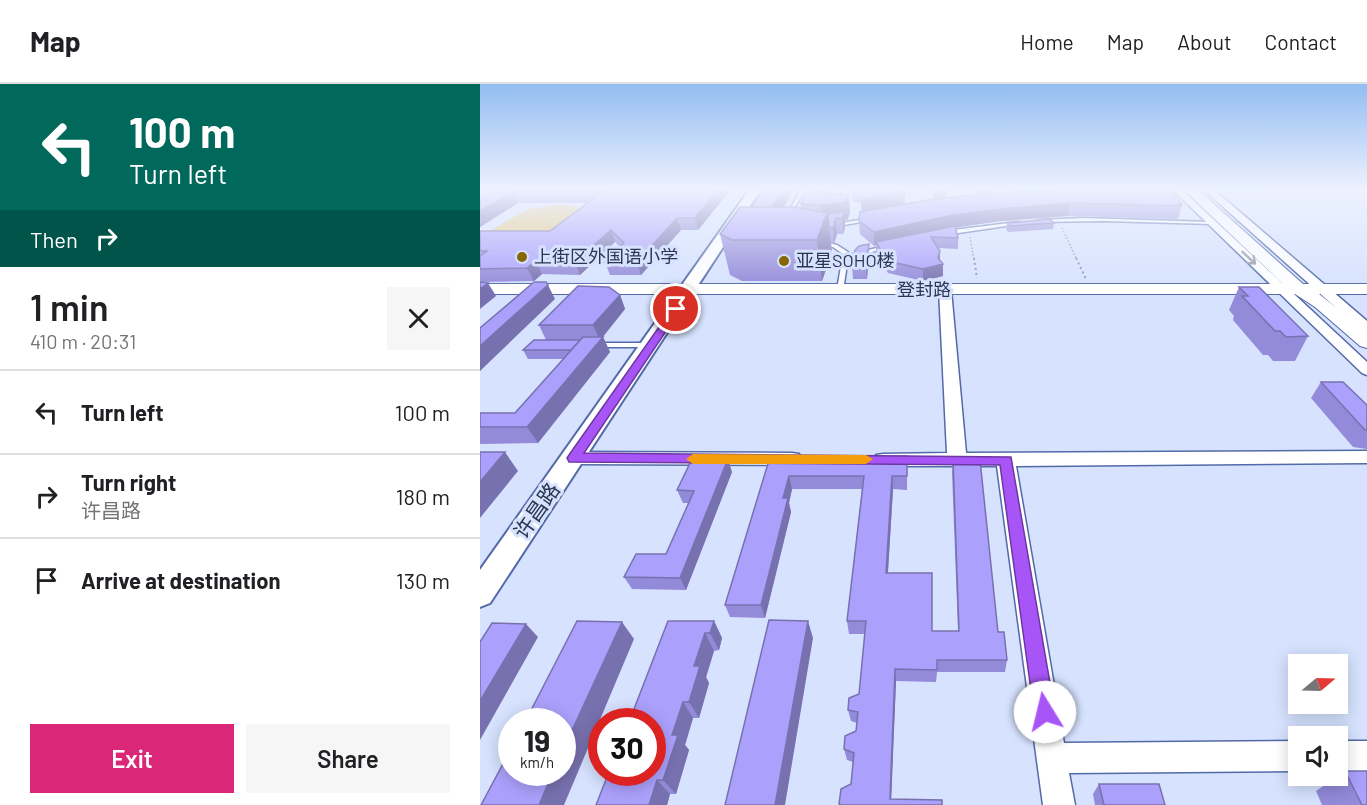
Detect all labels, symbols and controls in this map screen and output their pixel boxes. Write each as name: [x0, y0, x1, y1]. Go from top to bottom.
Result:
text: Map: [30, 24, 81, 58]
text: Home: [1020, 29, 1074, 54]
text: Map: [1107, 29, 1144, 54]
text: About: [1177, 29, 1232, 54]
text: Contact: [1265, 29, 1337, 54]
text: 100 m: [129, 106, 235, 156]
icon: left: [30, 108, 108, 186]
text: Turn left: [129, 157, 227, 189]
icon: right: [90, 222, 123, 255]
text: Then: [30, 226, 78, 252]
place label: 上街区外国语小学: [534, 245, 678, 267]
place label: 亚星SOHO楼: [796, 249, 895, 271]
marker: 上街区外国语小学: [515, 250, 529, 264]
one-way arrow: [1241, 251, 1256, 265]
marker: 亚星SOHO楼: [777, 254, 791, 268]
street label: 登封路: [897, 278, 951, 300]
pin: [650, 283, 701, 334]
text: 1 min: [30, 285, 109, 328]
button: close: [387, 287, 450, 350]
icon: arrive: [659, 292, 692, 325]
text: 410 m · 20:31: [30, 329, 136, 353]
icon: left: [30, 396, 63, 429]
text: Turn left: [81, 399, 164, 425]
text: 100 m: [395, 399, 450, 425]
text: Turn right: [81, 469, 176, 495]
street label: 许昌路: [507, 477, 564, 543]
icon: right: [30, 480, 63, 513]
text: 180 m: [396, 483, 450, 509]
text: 许昌路: [81, 498, 141, 522]
icon: arrive: [30, 564, 63, 597]
text: Arrive at destination: [81, 567, 280, 593]
text: 130 m: [396, 567, 450, 593]
north arrow: [1288, 654, 1348, 714]
map controls: [1288, 654, 1348, 786]
position arrow: [1013, 680, 1077, 744]
speed limit sign: 30: [588, 708, 666, 786]
text: 19: [524, 722, 550, 758]
button: Exit: [30, 724, 234, 793]
button: Share: [246, 724, 450, 793]
button: sound: [1288, 726, 1348, 786]
text: km/h: [520, 753, 554, 771]

